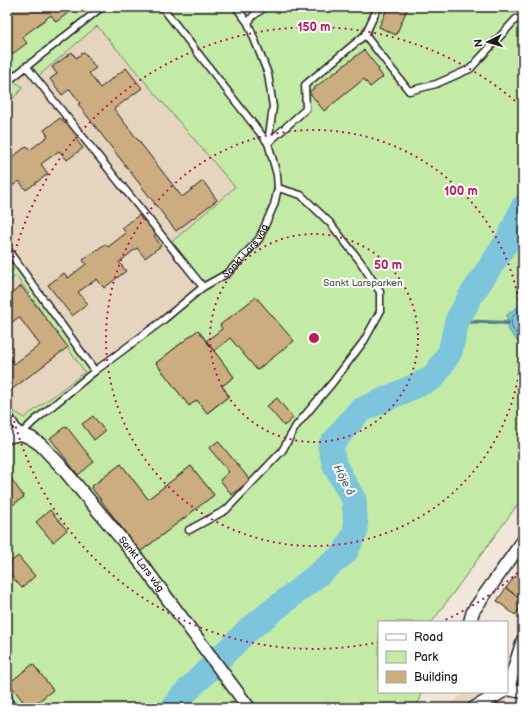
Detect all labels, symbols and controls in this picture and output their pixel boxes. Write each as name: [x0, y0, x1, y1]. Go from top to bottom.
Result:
text: 150 m: [298, 20, 330, 35]
north arrow: [468, 22, 508, 62]
text: N: [472, 38, 485, 48]
text: 100 m: [444, 184, 478, 199]
street label: Sankt Lars väg: [220, 222, 271, 281]
text: 50 m: [374, 258, 402, 273]
park label: Sankt Larsparken: [323, 277, 403, 289]
centre of rings: [307, 331, 321, 345]
water label: Höje å: [331, 462, 357, 498]
street label: Sankt Lars väg: [116, 534, 166, 594]
legend: [378, 621, 508, 693]
text: Road: [414, 630, 443, 645]
text: Park: [414, 650, 438, 665]
text: Building: [414, 670, 458, 685]

